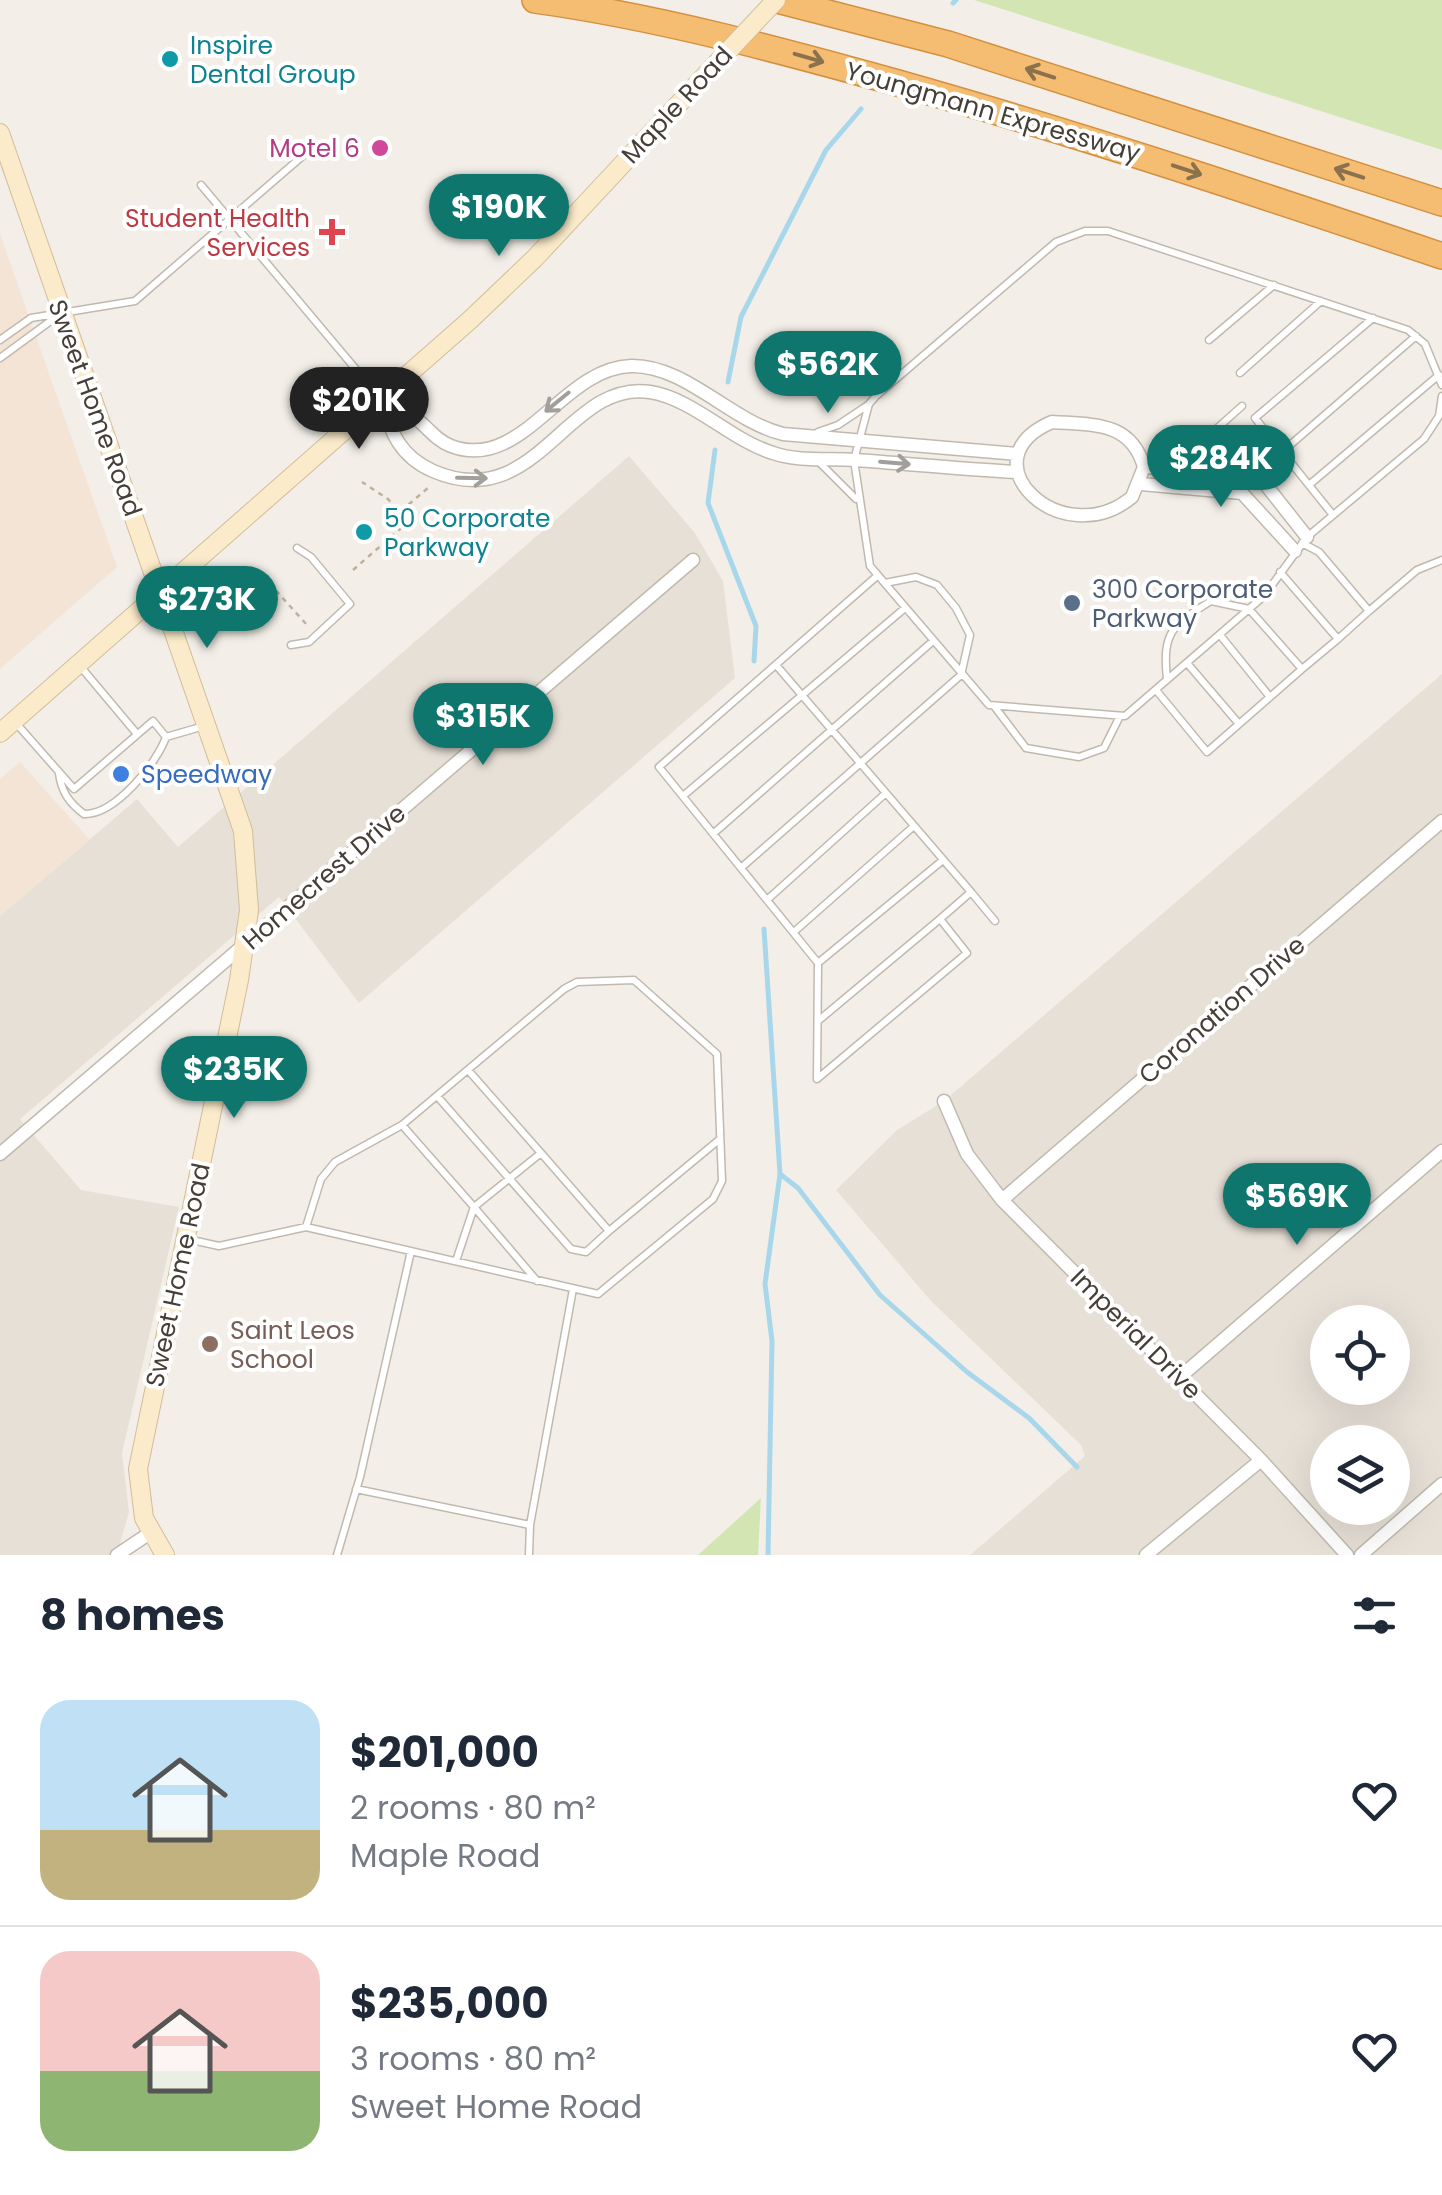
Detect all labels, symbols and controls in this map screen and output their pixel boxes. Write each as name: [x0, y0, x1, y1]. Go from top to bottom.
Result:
place label: Inspire Dental Group: [190, 28, 356, 92]
street label: Maple Road: [614, 39, 740, 171]
marker: Inspire Dental Group: [159, 48, 181, 70]
one-way arrow: [792, 50, 824, 68]
street label: Youngmann Expressway: [842, 53, 1144, 171]
one-way arrow: [1025, 63, 1056, 81]
place label: Motel 6: [269, 131, 360, 166]
marker: Motel 6: [369, 137, 391, 159]
one-way arrow: [1171, 162, 1203, 180]
one-way arrow: [1334, 163, 1366, 181]
pin: $190K: [429, 174, 569, 259]
text: $190K: [451, 184, 547, 229]
place label: Student Health Services: [125, 201, 310, 265]
marker: Student Health Services: [319, 219, 345, 245]
street label: Sweet Home Road: [40, 295, 150, 521]
pin: $562K: [758, 331, 898, 416]
text: $562K: [777, 341, 879, 386]
pin: $201K: [289, 367, 429, 452]
text: $201K: [312, 377, 406, 422]
one-way arrow: [545, 391, 571, 413]
pin: $284K: [1151, 425, 1291, 510]
text: $284K: [1169, 435, 1273, 480]
one-way arrow: [879, 454, 911, 473]
one-way arrow: [456, 468, 488, 487]
place label: 50 Corporate Parkway: [384, 501, 550, 565]
marker: 50 Corporate Parkway: [353, 521, 375, 543]
pin: $273K: [137, 566, 277, 651]
place label: 300 Corporate Parkway: [1092, 572, 1273, 636]
text: $273K: [158, 576, 256, 621]
marker: 300 Corporate Parkway: [1061, 592, 1083, 614]
pin: $315K: [413, 683, 553, 768]
text: $315K: [435, 693, 531, 738]
place label: Speedway: [141, 757, 272, 792]
marker: Speedway: [110, 763, 132, 785]
street label: Homecrest Drive: [235, 796, 413, 958]
street label: Coronation Drive: [1131, 928, 1313, 1092]
pin: $235K: [164, 1036, 304, 1121]
text: $235K: [183, 1046, 285, 1091]
street label: Sweet Home Road: [137, 1160, 219, 1390]
pin: $569K: [1227, 1163, 1367, 1248]
text: $569K: [1245, 1173, 1349, 1218]
street label: Imperial Drive: [1063, 1261, 1209, 1407]
map controls: [1310, 1305, 1410, 1525]
button: locate: [1310, 1305, 1410, 1405]
place label: Saint Leos School: [230, 1313, 355, 1377]
marker: Saint Leos School: [199, 1333, 221, 1355]
button: layers: [1310, 1425, 1410, 1525]
text: 8 homes: [40, 1586, 225, 1645]
icon: filters: [1347, 1588, 1402, 1643]
text: $201,000: [350, 1723, 539, 1782]
icon: home: [120, 1740, 240, 1860]
icon: heart: [1347, 1773, 1402, 1828]
text: 2 rooms · 80 m²: [350, 1785, 596, 1830]
text: Maple Road: [350, 1833, 540, 1878]
text: $235,000: [350, 1974, 549, 2033]
icon: home: [120, 1991, 240, 2111]
icon: heart: [1347, 2024, 1402, 2079]
text: 3 rooms · 80 m²: [350, 2036, 596, 2081]
text: Sweet Home Road: [350, 2084, 642, 2129]

